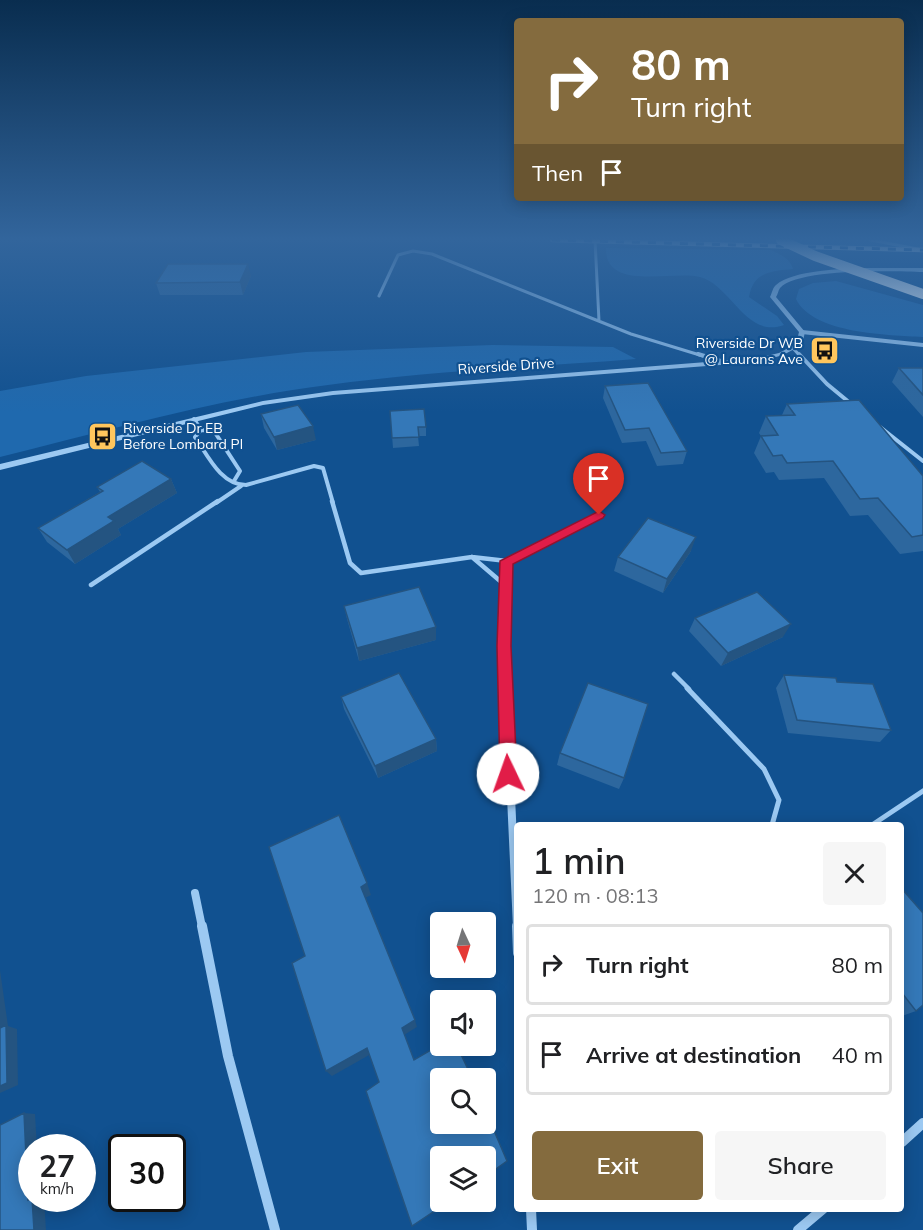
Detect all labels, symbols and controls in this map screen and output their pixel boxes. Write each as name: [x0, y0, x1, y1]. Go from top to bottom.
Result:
text: 80 m: [631, 38, 731, 91]
icon: right: [532, 42, 610, 120]
text: Turn right: [631, 90, 751, 124]
icon: arrive: [595, 156, 628, 189]
text: Then: [532, 159, 583, 187]
place label: Riverside Dr WB @ Laurans Ave: [696, 334, 803, 368]
bus stop icon: Riverside Dr WB @ Laurans Ave: [808, 335, 840, 367]
street label: Riverside Drive: [457, 354, 555, 378]
place label: Riverside Dr EB Before Lombard Pl: [123, 419, 243, 453]
bus stop icon: Riverside Dr EB Before Lombard Pl: [86, 420, 118, 452]
pin: [573, 453, 624, 515]
icon: arrive: [582, 462, 615, 495]
position arrow: [476, 742, 540, 806]
text: 1 min: [532, 838, 626, 883]
button: close: [823, 842, 886, 905]
text: 120 m · 08:13: [532, 883, 658, 908]
north arrow: [430, 912, 496, 978]
map controls: [430, 912, 496, 1212]
icon: right: [535, 948, 568, 981]
text: Turn right: [586, 951, 689, 979]
text: 80 m: [832, 951, 883, 979]
button: sound: [430, 990, 496, 1056]
icon: arrive: [535, 1038, 568, 1071]
text: Arrive at destination: [586, 1041, 801, 1069]
text: 40 m: [832, 1041, 883, 1069]
button: search: [430, 1068, 496, 1134]
button: Exit: [532, 1131, 703, 1200]
button: Share: [715, 1131, 886, 1200]
speed limit sign: 30: [108, 1134, 186, 1212]
button: layers: [430, 1146, 496, 1212]
text: 27: [39, 1147, 75, 1185]
text: km/h: [40, 1179, 74, 1198]

